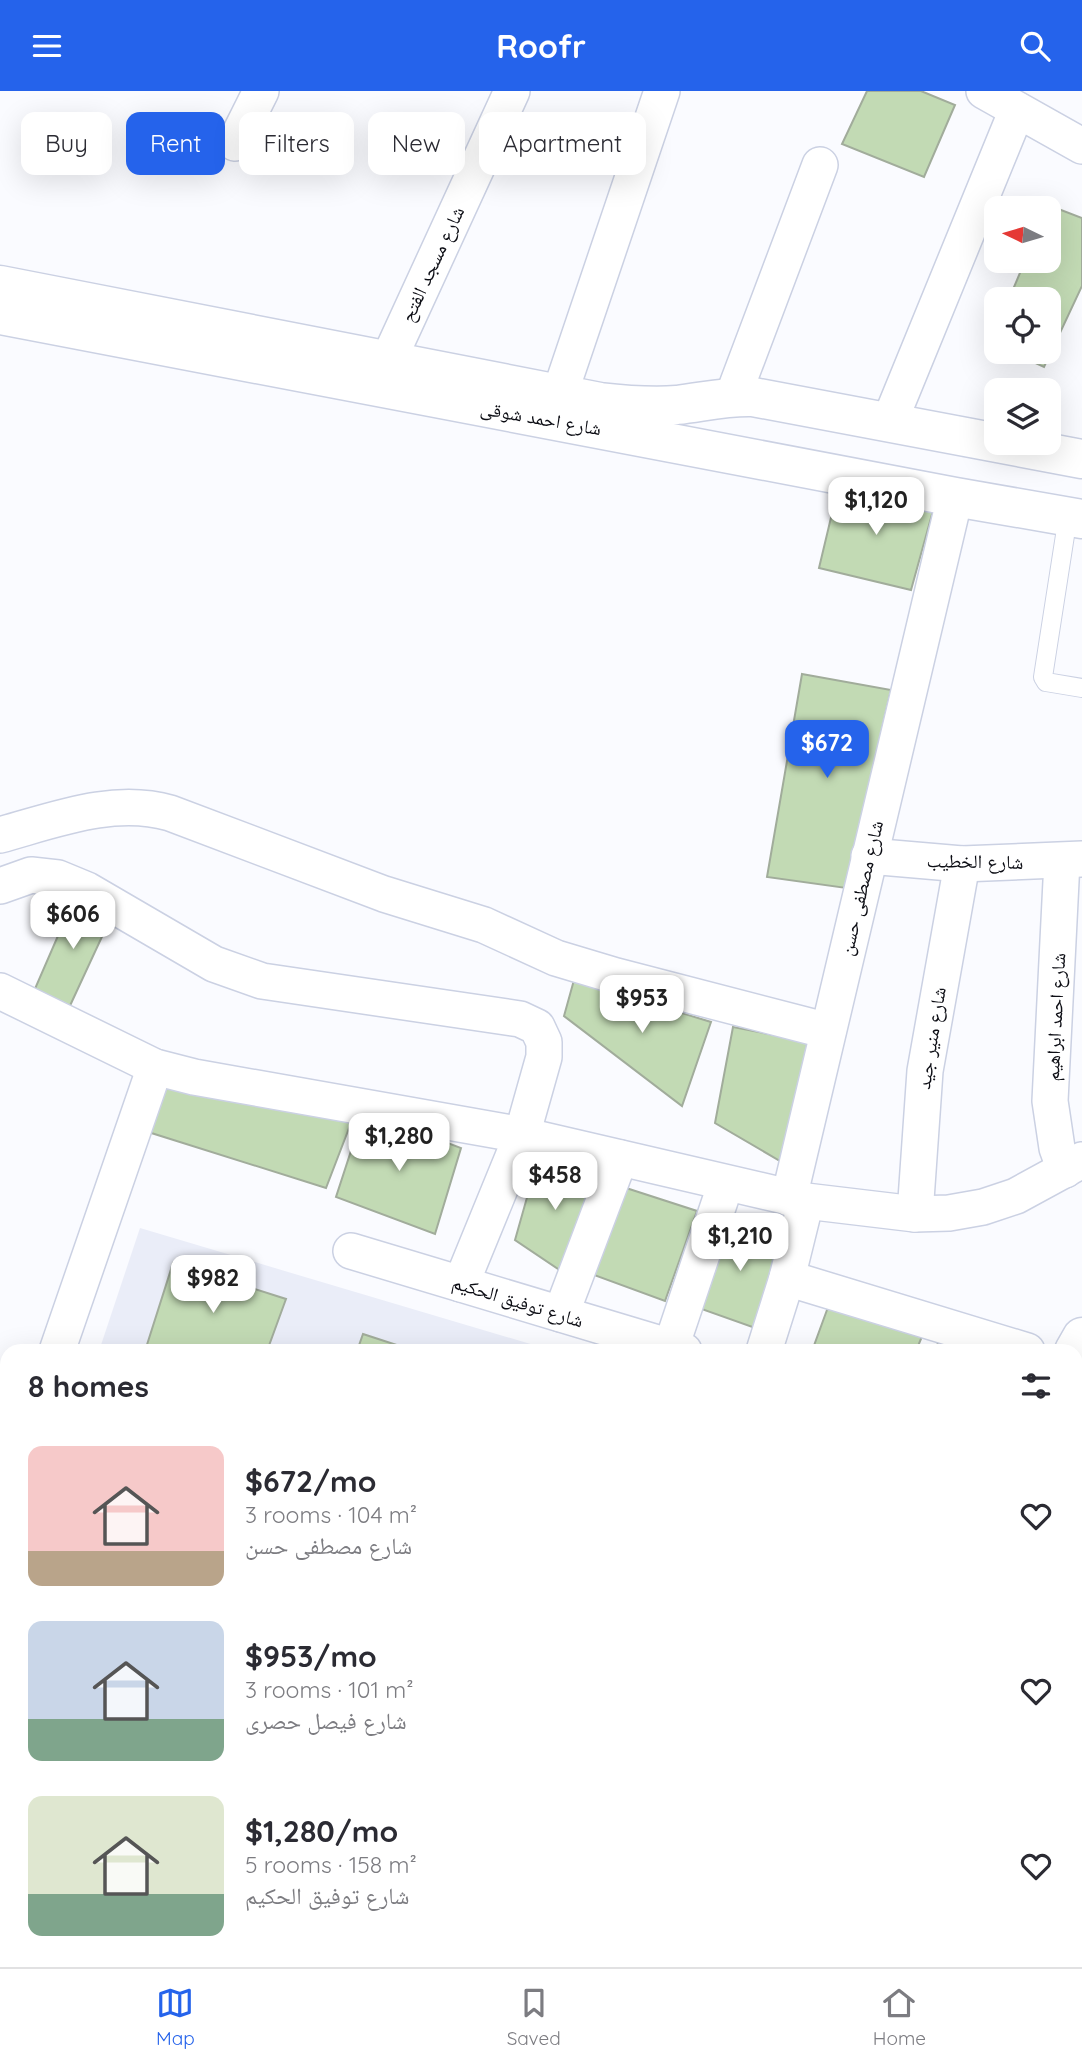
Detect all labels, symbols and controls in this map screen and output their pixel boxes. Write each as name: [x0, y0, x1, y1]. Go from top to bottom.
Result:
text: Roofr: [496, 26, 586, 66]
icon: menu: [28, 27, 66, 65]
icon: search: [1016, 27, 1054, 65]
chip: Buy: [21, 112, 112, 175]
chip: Rent: [126, 112, 225, 175]
chip: Filters: [239, 112, 354, 175]
chip: New: [368, 112, 465, 175]
chip: Apartment: [479, 112, 646, 175]
north arrow: [984, 196, 1060, 273]
map controls: [984, 196, 1061, 455]
street label: شارع مسجد الفتح: [395, 202, 470, 326]
button: locate: [984, 287, 1061, 364]
button: layers: [984, 378, 1061, 455]
street label: شارع احمد شوقى: [479, 396, 603, 440]
pin: $1,120: [819, 477, 933, 537]
text: $1,120: [844, 485, 908, 514]
pin: $672: [786, 721, 868, 780]
text: $672: [801, 728, 853, 757]
street label: شارع مصطفى حسن: [834, 818, 888, 958]
street label: شارع الخطيب: [926, 848, 1024, 874]
pin: $606: [32, 891, 114, 951]
text: $606: [46, 899, 100, 928]
street label: شارع احمد ابراهيم: [1040, 952, 1071, 1082]
pin: $953: [601, 975, 683, 1035]
text: $953: [616, 983, 668, 1012]
street label: شارع منير جيد: [911, 985, 951, 1091]
pin: $1,280: [342, 1114, 456, 1173]
text: $1,280: [365, 1121, 433, 1150]
pin: $458: [514, 1153, 596, 1212]
text: $458: [528, 1160, 582, 1189]
pin: $1,210: [683, 1213, 797, 1273]
text: $1,210: [707, 1221, 773, 1250]
pin: $982: [172, 1255, 254, 1315]
text: $982: [187, 1263, 239, 1292]
street label: شارع توفيق الحكيم: [449, 1270, 586, 1333]
text: 8 homes: [28, 1367, 149, 1405]
icon: filters: [1017, 1367, 1055, 1405]
text: $672/mo: [245, 1462, 376, 1500]
icon: home: [84, 1474, 168, 1558]
icon: heart: [1017, 1497, 1055, 1535]
text: 3 rooms · 104 m²: [245, 1500, 417, 1529]
text: شارع مصطفى حسن: [245, 1531, 412, 1560]
text: $953/mo: [245, 1637, 377, 1675]
icon: home: [84, 1649, 168, 1733]
icon: heart: [1017, 1672, 1055, 1710]
text: 3 rooms · 101 m²: [245, 1675, 414, 1704]
text: شارع فيصل حصرى: [245, 1706, 407, 1735]
text: $1,280/mo: [245, 1812, 398, 1850]
icon: home: [84, 1824, 168, 1908]
icon: heart: [1017, 1847, 1055, 1885]
text: 5 rooms · 158 m²: [245, 1850, 417, 1879]
text: شارع توفيق الحكيم: [245, 1881, 409, 1910]
tab: Map: [156, 1984, 195, 2050]
tab: Saved: [507, 1984, 561, 2050]
tab: Home: [873, 1984, 926, 2050]

